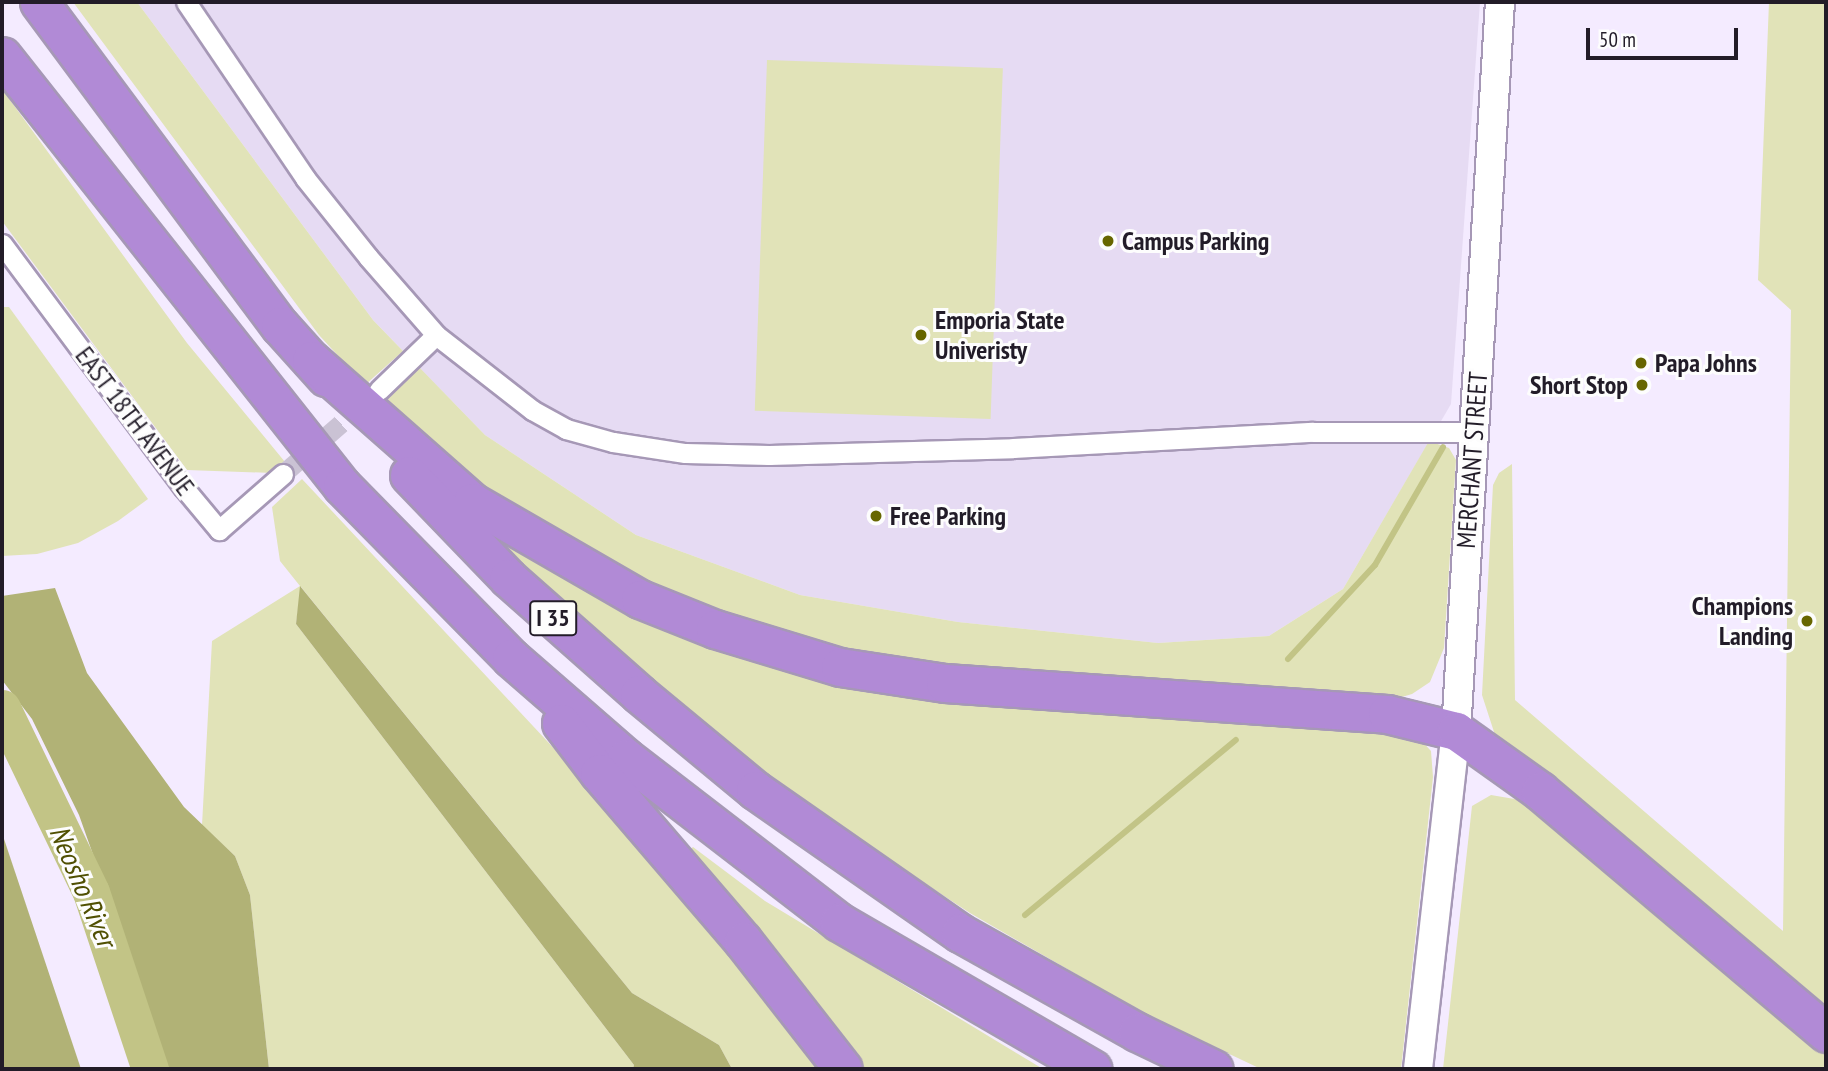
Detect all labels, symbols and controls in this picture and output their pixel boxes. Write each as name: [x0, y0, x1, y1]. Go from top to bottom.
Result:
scale bar: [1590, 14, 1742, 58]
text: 50 m: [1599, 26, 1636, 53]
place label: Campus Parking: [1122, 225, 1269, 257]
marker: Campus Parking: [1100, 233, 1116, 249]
place label: Emporia State Univeristy: [935, 304, 1065, 366]
marker: Emporia State Univeristy: [913, 327, 929, 343]
street label: EAST 18TH AVENUE: [69, 340, 201, 502]
place label: Papa Johns: [1655, 347, 1757, 379]
marker: Papa Johns: [1633, 355, 1649, 371]
place label: Short Stop: [1530, 369, 1628, 401]
street label: MERCHANT STREET: [1450, 370, 1494, 550]
marker: Short Stop: [1634, 377, 1650, 393]
place label: Free Parking: [890, 500, 1006, 532]
marker: Free Parking: [868, 508, 884, 524]
place label: Champions Landing: [1692, 590, 1793, 652]
road number: I 35: [528, 598, 578, 638]
marker: Champions Landing: [1799, 613, 1815, 629]
water label: Neosho River: [43, 821, 123, 951]

